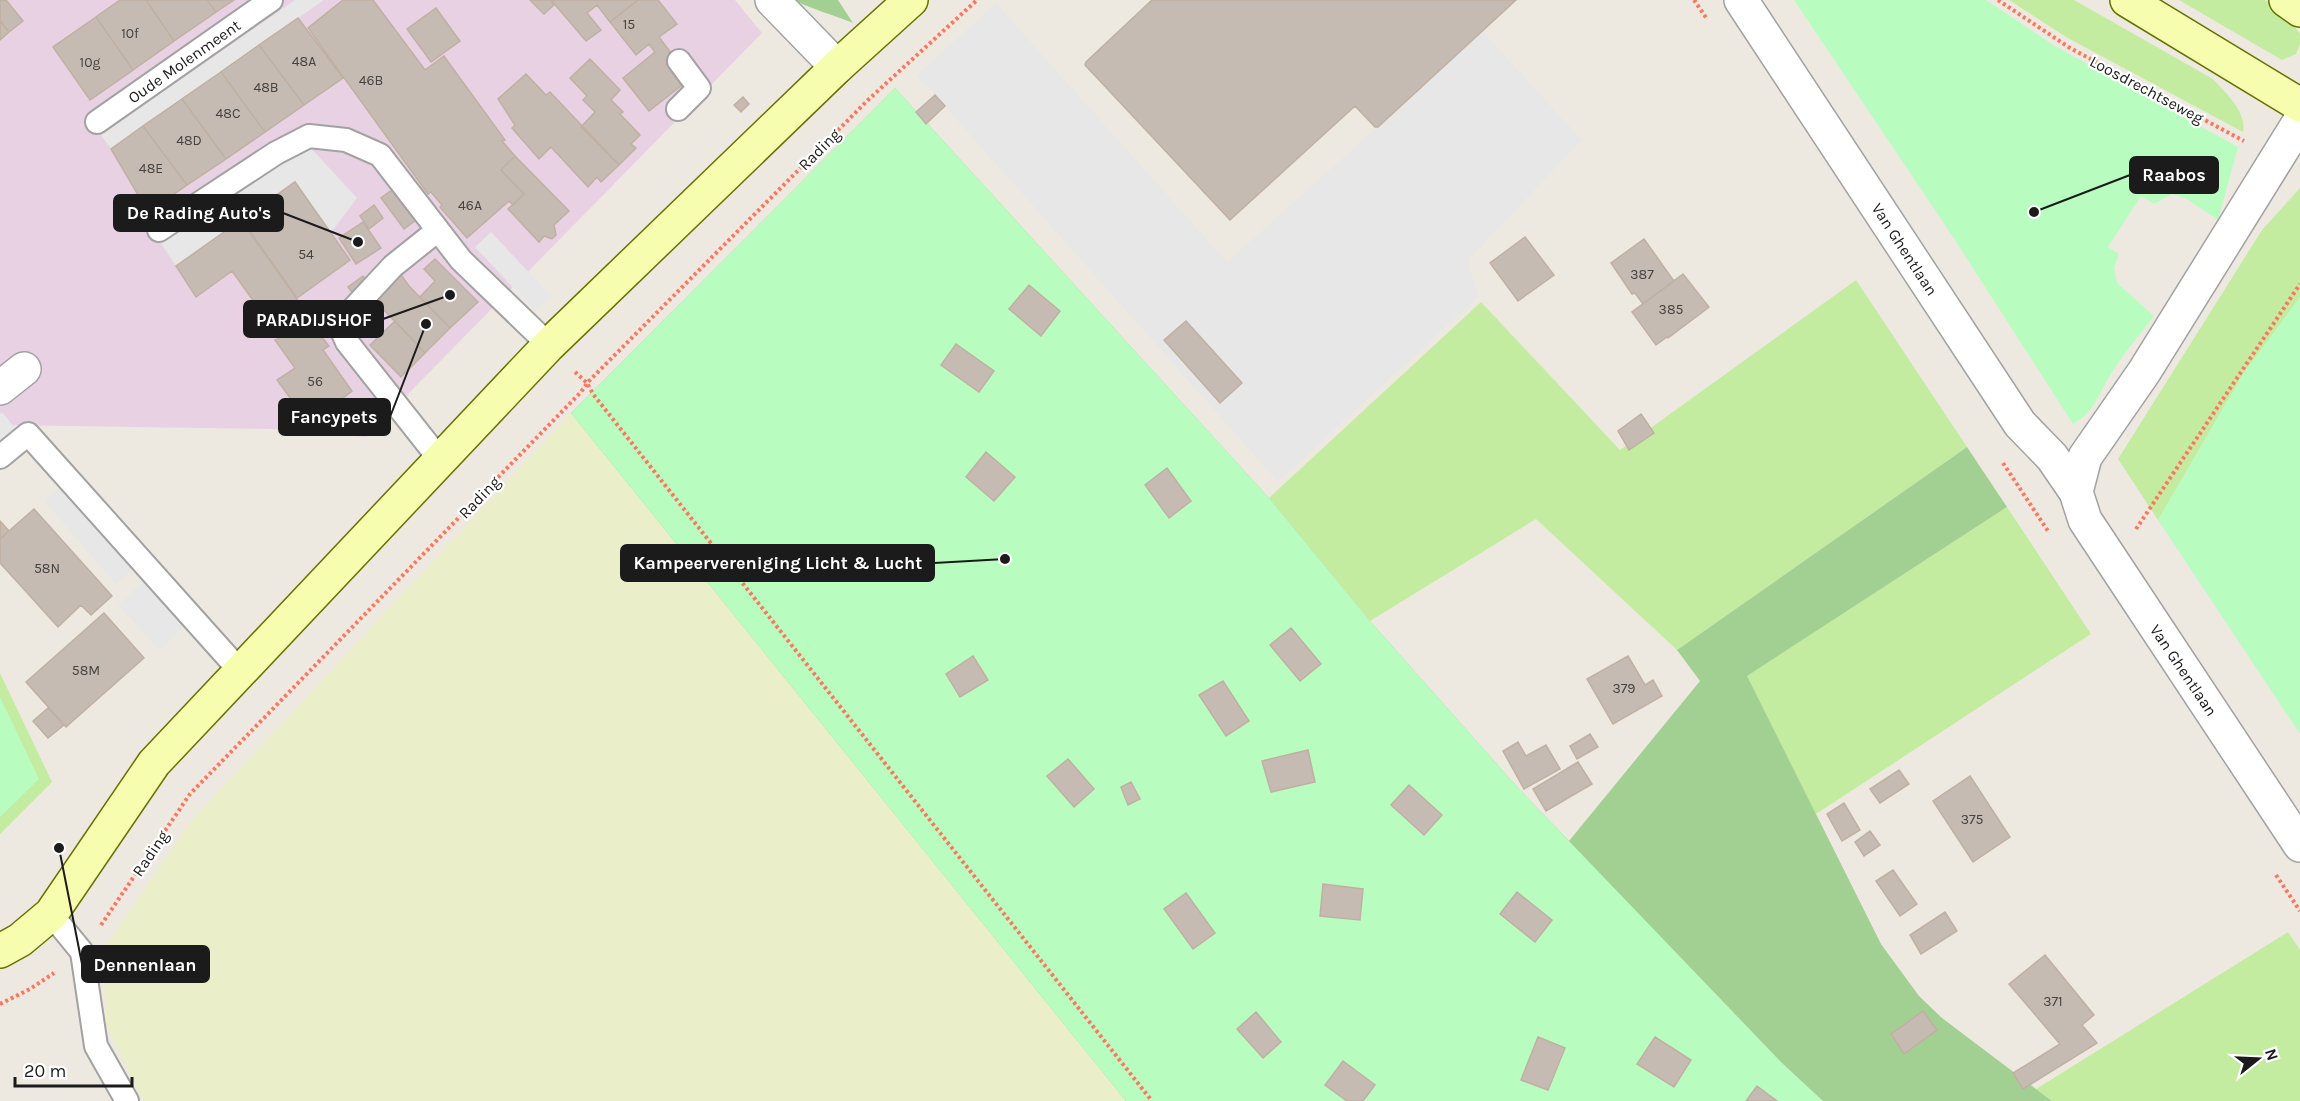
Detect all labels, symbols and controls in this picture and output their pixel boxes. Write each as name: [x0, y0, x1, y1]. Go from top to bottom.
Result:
street label: Oude Molenmeent: [124, 15, 244, 107]
house number: 15: [623, 16, 635, 33]
house number: 10f: [121, 25, 139, 42]
street label: Loosdrechtseweg: [2087, 51, 2207, 127]
house number: 48A: [292, 53, 316, 70]
house number: 10g: [80, 54, 101, 71]
house number: 46B: [359, 72, 383, 89]
house number: 48B: [253, 79, 279, 96]
house number: 48C: [215, 105, 241, 122]
street label: Rading: [794, 124, 844, 174]
house number: 48D: [176, 132, 202, 149]
callout: Raabos: [2130, 157, 2218, 193]
house number: 48E: [139, 160, 163, 177]
text: Raabos: [2142, 164, 2206, 186]
callout: De Rading Auto's: [114, 195, 283, 231]
house number: 46A: [458, 197, 482, 214]
street label: Van Ghentlaan: [1868, 199, 1942, 299]
text: De Rading Auto's: [127, 202, 271, 224]
house number: 54: [298, 246, 314, 263]
house number: 387: [1630, 266, 1654, 283]
callout: PARADIJSHOF: [244, 301, 383, 337]
house number: 385: [1659, 301, 1683, 318]
text: PARADIJSHOF: [256, 309, 372, 331]
house number: 56: [307, 373, 323, 390]
callout: Fancypets: [279, 399, 390, 435]
text: Fancypets: [291, 406, 377, 428]
street label: Rading: [455, 472, 504, 522]
callout: Kampeervereniging Licht & Lucht: [621, 545, 934, 581]
text: Kampeervereniging Licht & Lucht: [634, 552, 922, 574]
house number: 58N: [34, 560, 60, 577]
street label: Van Ghentlaan: [2146, 621, 2221, 720]
house number: 58M: [72, 662, 100, 679]
house number: 379: [1613, 680, 1635, 697]
house number: 375: [1961, 811, 1983, 828]
street label: Rading: [128, 827, 173, 880]
callout: Dennenlaan: [82, 946, 209, 982]
text: Dennenlaan: [94, 954, 196, 976]
house number: 371: [2043, 993, 2063, 1010]
north arrow: [2228, 1029, 2288, 1089]
text: N: [2261, 1046, 2283, 1063]
scale bar: [15, 1050, 132, 1088]
text: 20 m: [24, 1060, 66, 1082]

